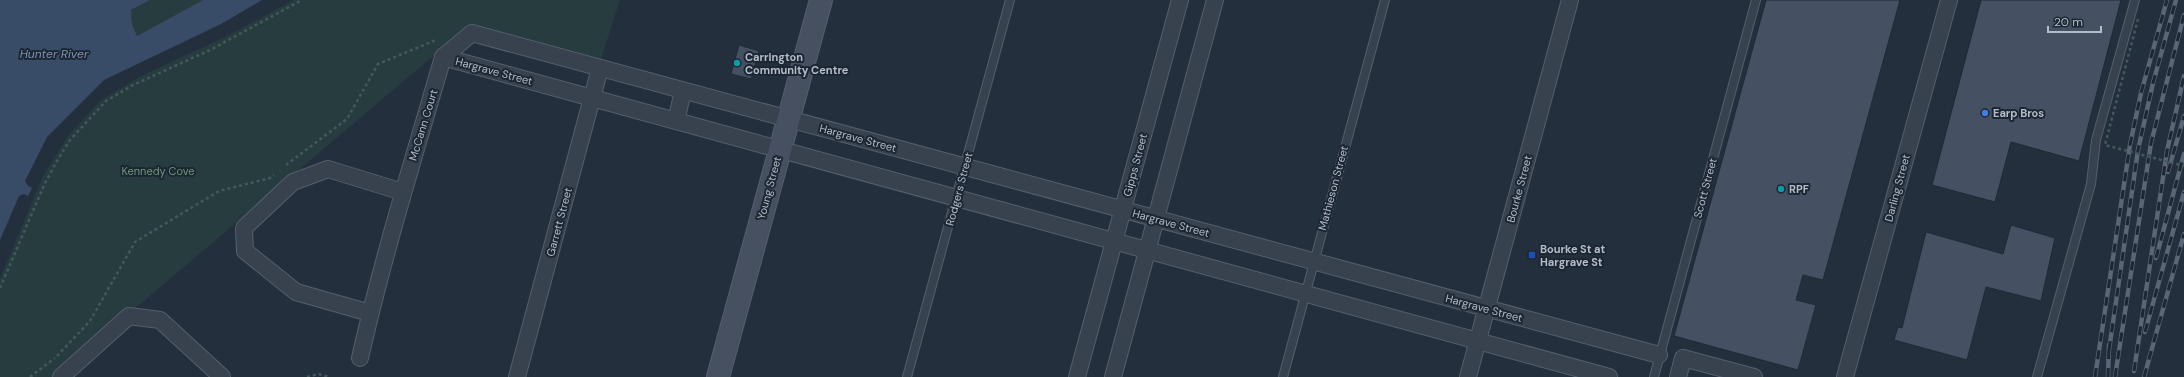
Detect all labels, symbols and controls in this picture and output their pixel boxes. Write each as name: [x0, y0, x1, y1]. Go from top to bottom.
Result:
scale bar: [2048, 8, 2101, 34]
text: 20 m: [2054, 14, 2083, 30]
water label: Hunter River: [20, 46, 89, 62]
place label: Carrington Community Centre: [745, 50, 849, 77]
street label: Hargrave Street: [454, 54, 534, 88]
marker: Carrington Community Centre: [732, 58, 742, 68]
street label: McCann Court: [405, 88, 441, 162]
place label: Earp Bros: [1993, 106, 2044, 120]
marker: Earp Bros: [1980, 108, 1990, 118]
street label: Hargrave Street: [818, 121, 898, 155]
street label: Gipps Street: [1120, 132, 1150, 198]
street label: Mathieson Street: [1315, 144, 1351, 232]
street label: Rodgers Street: [942, 151, 976, 227]
street label: Darling Street: [1881, 153, 1913, 223]
street label: Bourke Street: [1503, 154, 1535, 224]
street label: Young Street: [754, 155, 784, 221]
street label: Scott Street: [1690, 156, 1720, 220]
park label: Kennedy Cove: [121, 164, 195, 178]
place label: RPF: [1789, 182, 1809, 196]
marker: RPF: [1776, 184, 1786, 194]
street label: Garrett Street: [543, 186, 575, 258]
street label: Hargrave Street: [1131, 206, 1211, 240]
place label: Bourke St at Hargrave St: [1540, 242, 1605, 269]
marker: Bourke St at Hargrave St: [1527, 250, 1537, 260]
street label: Hargrave Street: [1444, 291, 1524, 325]

